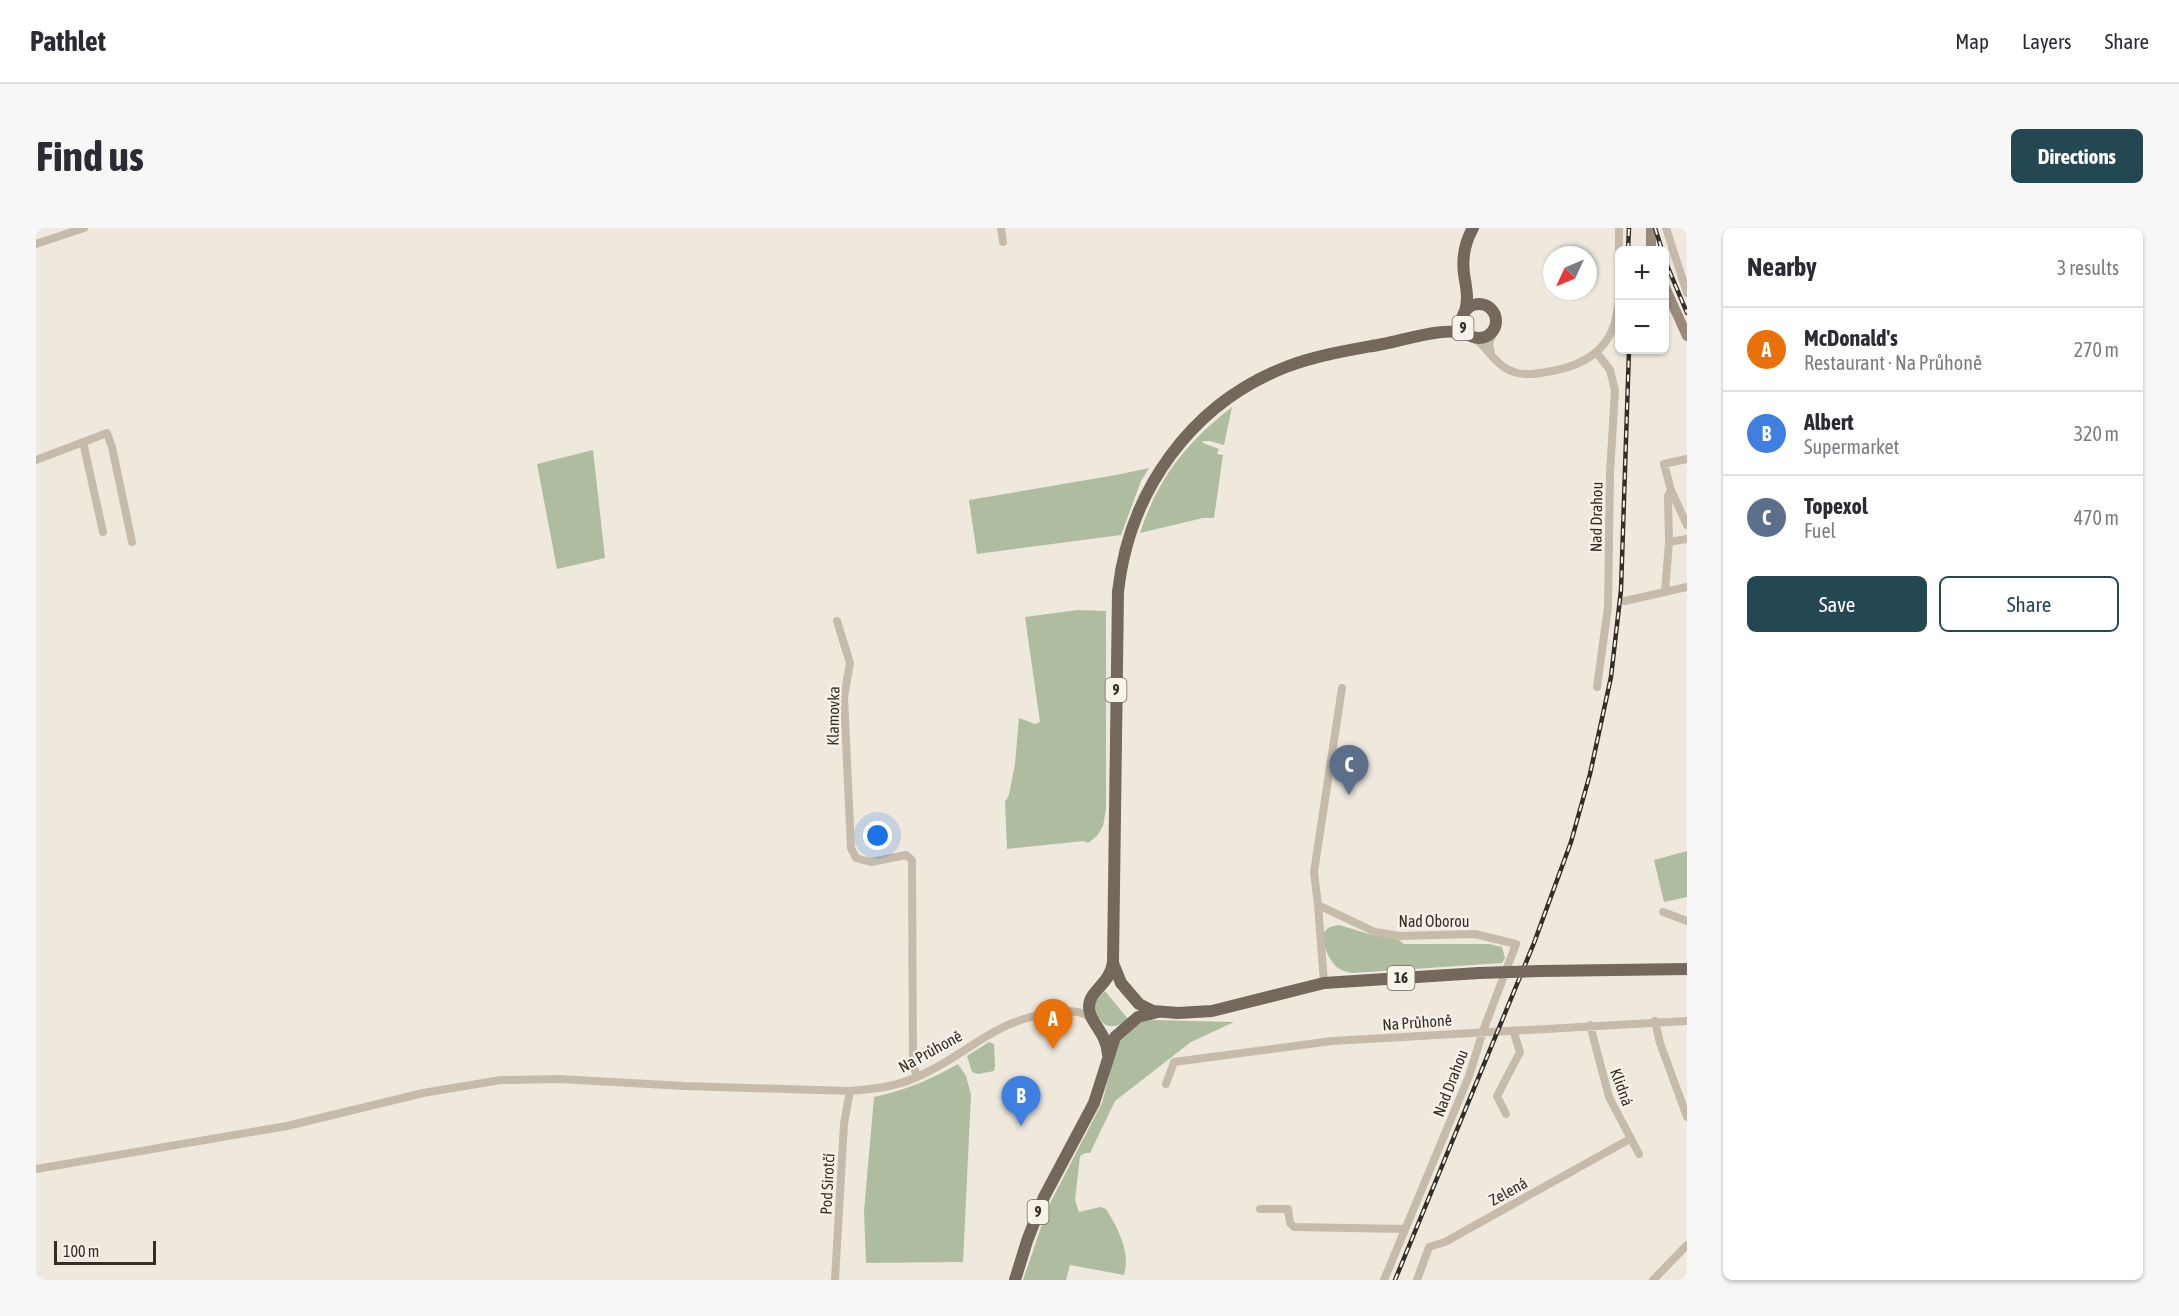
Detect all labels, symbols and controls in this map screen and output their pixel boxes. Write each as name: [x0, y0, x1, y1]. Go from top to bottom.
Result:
text: Pathlet: [30, 25, 106, 57]
text: Map: [1955, 29, 1989, 53]
text: Layers: [2022, 29, 2072, 53]
text: Share: [2105, 29, 2149, 53]
button: Directions: [2011, 129, 2143, 183]
text: Find us: [36, 132, 144, 180]
north arrow: [1543, 246, 1597, 300]
map controls: [1615, 246, 1669, 354]
button: +: [1615, 246, 1669, 300]
text: Nearby: [1747, 252, 1817, 282]
text: 3 results: [2057, 256, 2119, 279]
button: −: [1615, 300, 1669, 354]
road number: 9: [1452, 316, 1474, 340]
text: McDonald's: [1804, 325, 1898, 351]
text: A: [1762, 338, 1771, 361]
text: 270 m: [2074, 338, 2119, 361]
text: Restaurant · Na Průhoně: [1804, 351, 1982, 374]
text: Albert: [1804, 409, 1854, 435]
text: B: [1762, 422, 1771, 445]
text: 320 m: [2074, 422, 2119, 445]
text: Supermarket: [1804, 435, 1899, 458]
street label: Nad Drahou: [1586, 482, 1606, 552]
text: Topexol: [1804, 493, 1868, 519]
text: C: [1762, 506, 1771, 529]
text: 470 m: [2074, 506, 2119, 529]
text: Fuel: [1804, 519, 1836, 542]
button: Save: [1747, 576, 1927, 632]
button: Share: [1939, 576, 2119, 632]
road number: 9: [1106, 678, 1126, 702]
street label: Klamovka: [823, 686, 843, 746]
pin: C: [1330, 746, 1368, 795]
your location: [863, 821, 892, 850]
street label: Nad Oborou: [1398, 912, 1470, 930]
road number: 16: [1388, 966, 1414, 990]
pin: A: [1034, 1000, 1072, 1049]
street label: Na Průhoně: [1382, 1011, 1452, 1033]
street label: Na Průhoně: [895, 1026, 965, 1076]
street label: Nad Drahou: [1429, 1047, 1471, 1119]
street label: Klidná: [1607, 1066, 1637, 1108]
pin: B: [1002, 1076, 1040, 1126]
street label: Pod Sirotčí: [816, 1152, 838, 1215]
street label: Zelená: [1486, 1173, 1530, 1209]
road number: 9: [1028, 1200, 1048, 1224]
scale bar: [54, 1238, 156, 1266]
text: 100 m: [63, 1242, 99, 1260]

